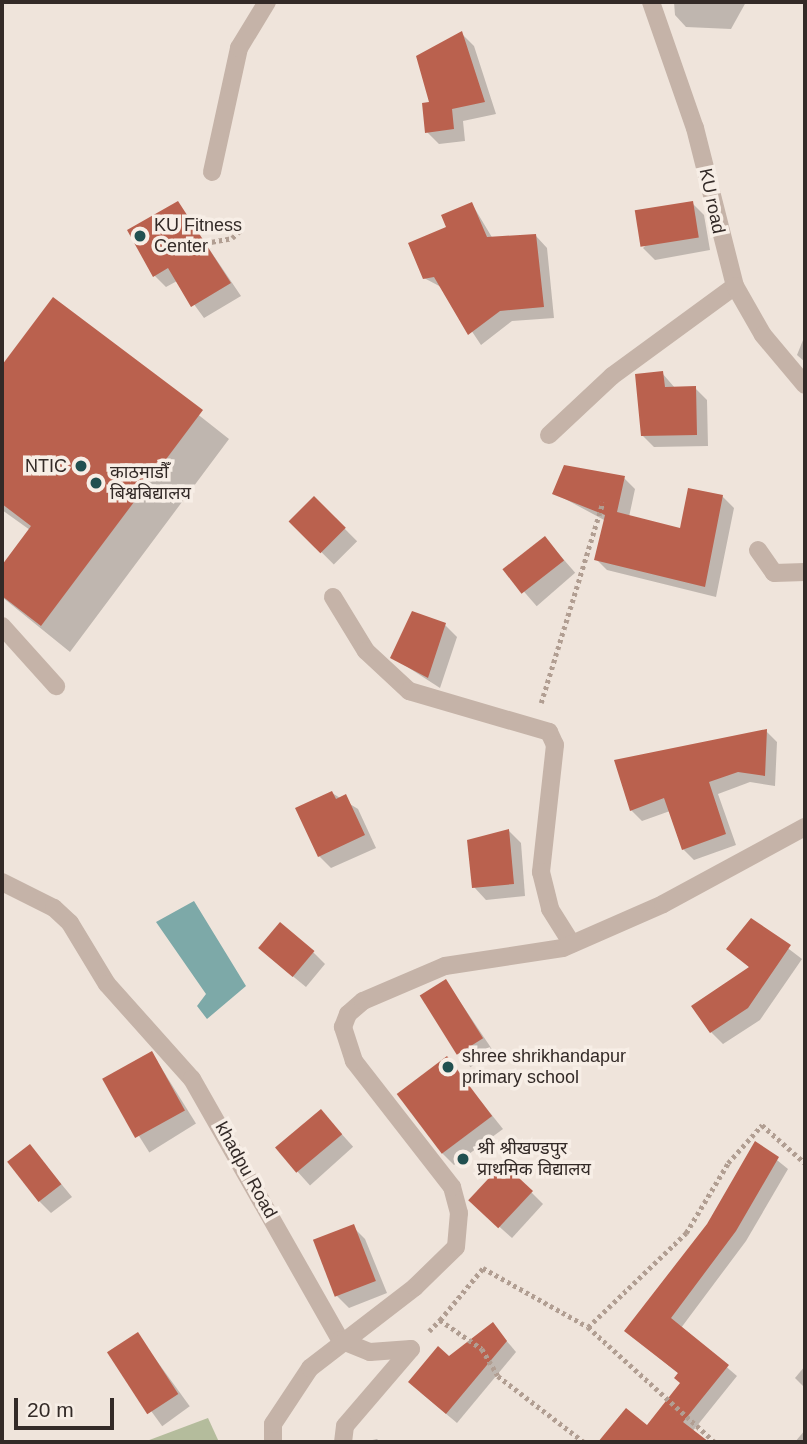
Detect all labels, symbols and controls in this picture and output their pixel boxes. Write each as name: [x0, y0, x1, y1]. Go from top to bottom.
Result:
street label: KU road: [695, 166, 729, 236]
place label: KU Fitness Center: [154, 215, 242, 258]
marker: KU Fitness Center: [132, 228, 148, 244]
place label: NTIC: [25, 455, 67, 477]
marker: NTIC: [73, 458, 89, 474]
place label: काठमाडौँ बिश्वबिद्यालय: [110, 462, 191, 504]
marker: काठमाडौँ बिश्वबिद्यालय: [88, 475, 104, 491]
place label: shree shrikhandapur primary school: [462, 1046, 626, 1088]
marker: shree shrikhandapur primary school: [440, 1059, 456, 1075]
street label: khadpu Road: [211, 1118, 281, 1222]
place label: श्री श्रीखण्डपुर प्राथमिक विद्यालय: [477, 1138, 591, 1180]
marker: श्री श्रीखण्डपुर प्राथमिक विद्यालय: [455, 1151, 471, 1167]
scale bar: [18, 1384, 117, 1428]
text: 20 m: [27, 1398, 74, 1421]

